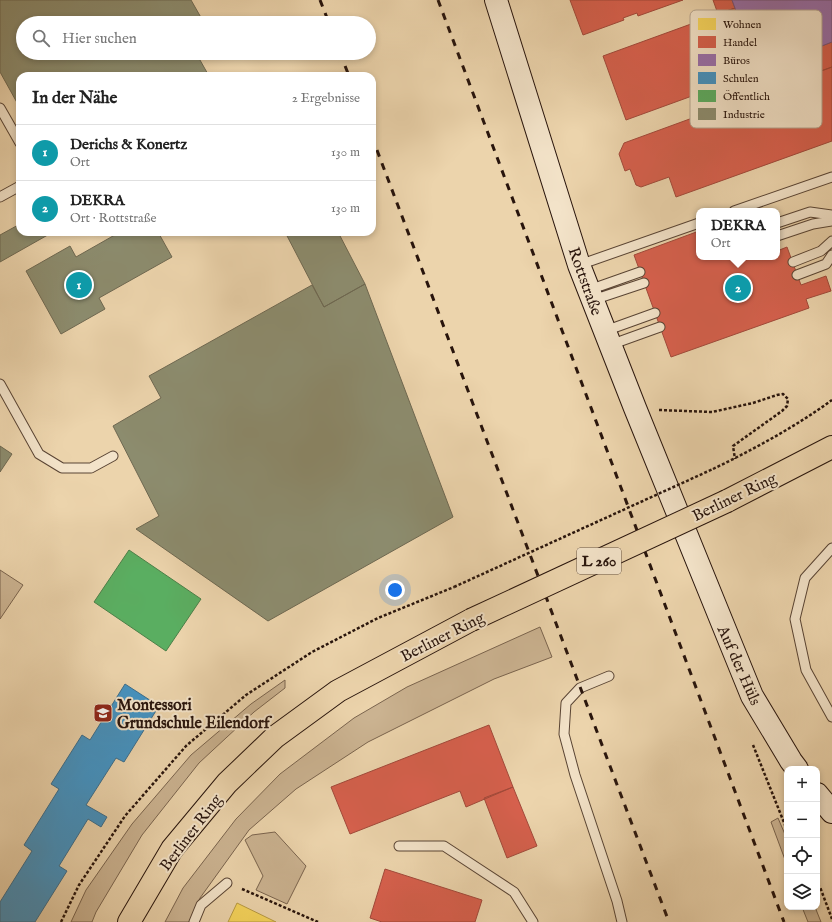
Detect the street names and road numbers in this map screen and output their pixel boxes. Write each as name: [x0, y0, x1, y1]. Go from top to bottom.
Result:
street label: Rottstraße: [563, 245, 606, 319]
street label: Berliner Ring: [689, 469, 781, 527]
road number: L 260: [577, 548, 621, 574]
street label: Berliner Ring: [398, 608, 488, 667]
street label: Auf der Hüls: [711, 622, 765, 709]
street label: Berliner Ring: [156, 790, 227, 876]

